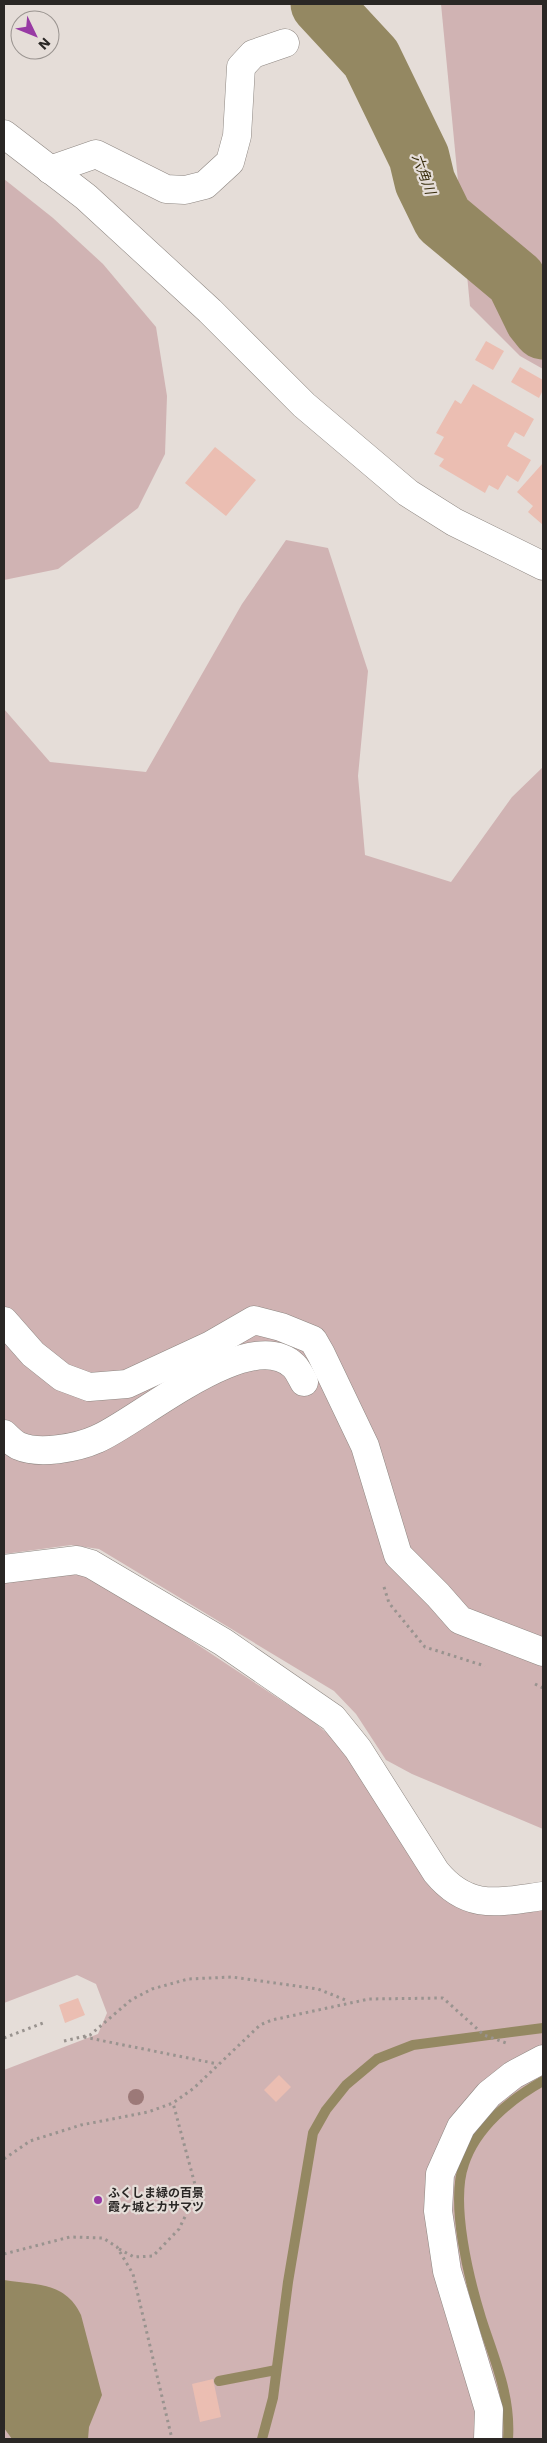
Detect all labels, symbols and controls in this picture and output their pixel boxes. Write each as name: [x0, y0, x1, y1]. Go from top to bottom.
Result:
north arrow: [10, 10, 60, 60]
text: N: [35, 35, 54, 53]
water label: 六角川: [409, 152, 439, 198]
place label: ふくしま緑の百景 霞ヶ城とカサマツ: [108, 2186, 204, 2214]
marker: ふくしま緑の百景 霞ヶ城とカサマツ: [92, 2194, 104, 2206]

